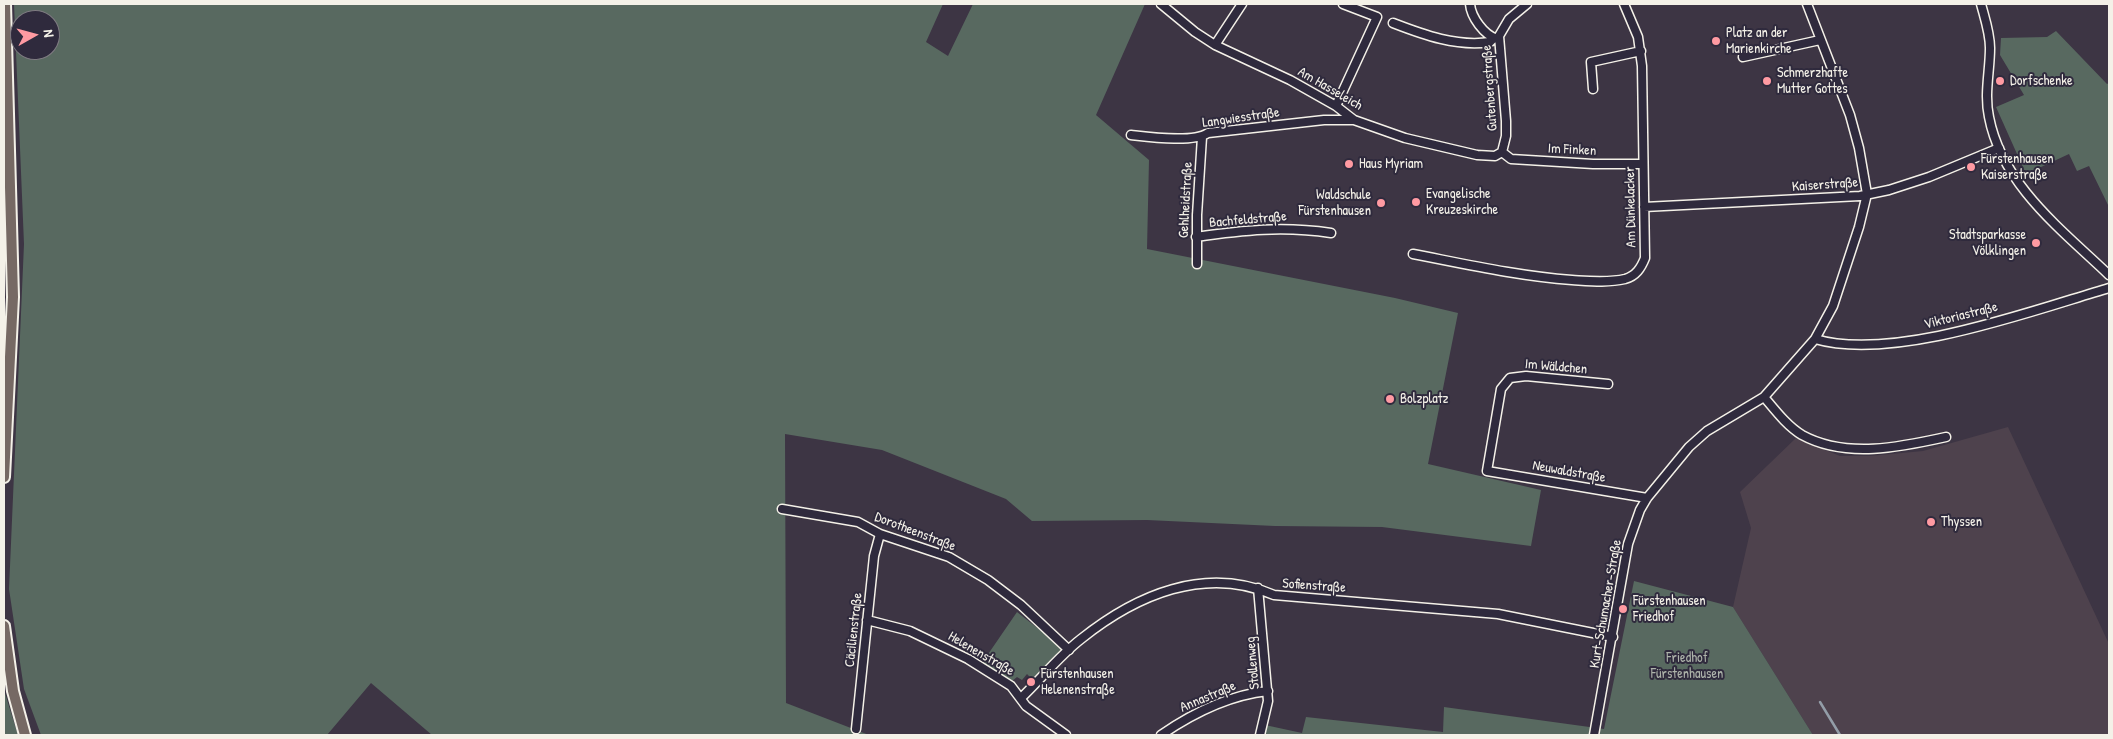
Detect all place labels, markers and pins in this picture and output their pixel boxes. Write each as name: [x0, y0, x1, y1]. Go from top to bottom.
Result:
place label: Platz an der Marienkirche: [1726, 25, 1791, 58]
marker: Platz an der Marienkirche: [1710, 35, 1722, 47]
place label: Schmerzhafte Mutter Gottes: [1777, 65, 1848, 98]
place label: Dorfschenke: [2010, 73, 2073, 89]
marker: Schmerzhafte Mutter Gottes: [1761, 75, 1773, 87]
marker: Dorfschenke: [1994, 75, 2006, 87]
place label: Fürstenhausen Kaiserstraße: [1981, 151, 2054, 184]
place label: Haus Myriam: [1359, 156, 1423, 172]
marker: Haus Myriam: [1343, 158, 1355, 170]
marker: Fürstenhausen Kaiserstraße: [1965, 161, 1977, 173]
place label: Evangelische Kreuzeskirche: [1426, 186, 1498, 218]
place label: Waldschule Fürstenhausen: [1298, 187, 1371, 220]
marker: Evangelische Kreuzeskirche: [1410, 196, 1422, 208]
marker: Waldschule Fürstenhausen: [1375, 197, 1387, 209]
place label: Stadtsparkasse Völklingen: [1949, 227, 2026, 260]
marker: Stadtsparkasse Völklingen: [2030, 237, 2042, 249]
place label: Bolzplatz: [1400, 391, 1448, 407]
marker: Bolzplatz: [1384, 393, 1396, 405]
place label: Thyssen: [1941, 514, 1982, 530]
marker: Thyssen: [1925, 516, 1937, 528]
place label: Fürstenhausen Friedhof: [1633, 593, 1706, 626]
marker: Fürstenhausen Friedhof: [1617, 603, 1629, 615]
place label: Fürstenhausen Helenenstraße: [1041, 666, 1115, 699]
marker: Fürstenhausen Helenenstraße: [1025, 676, 1037, 688]

